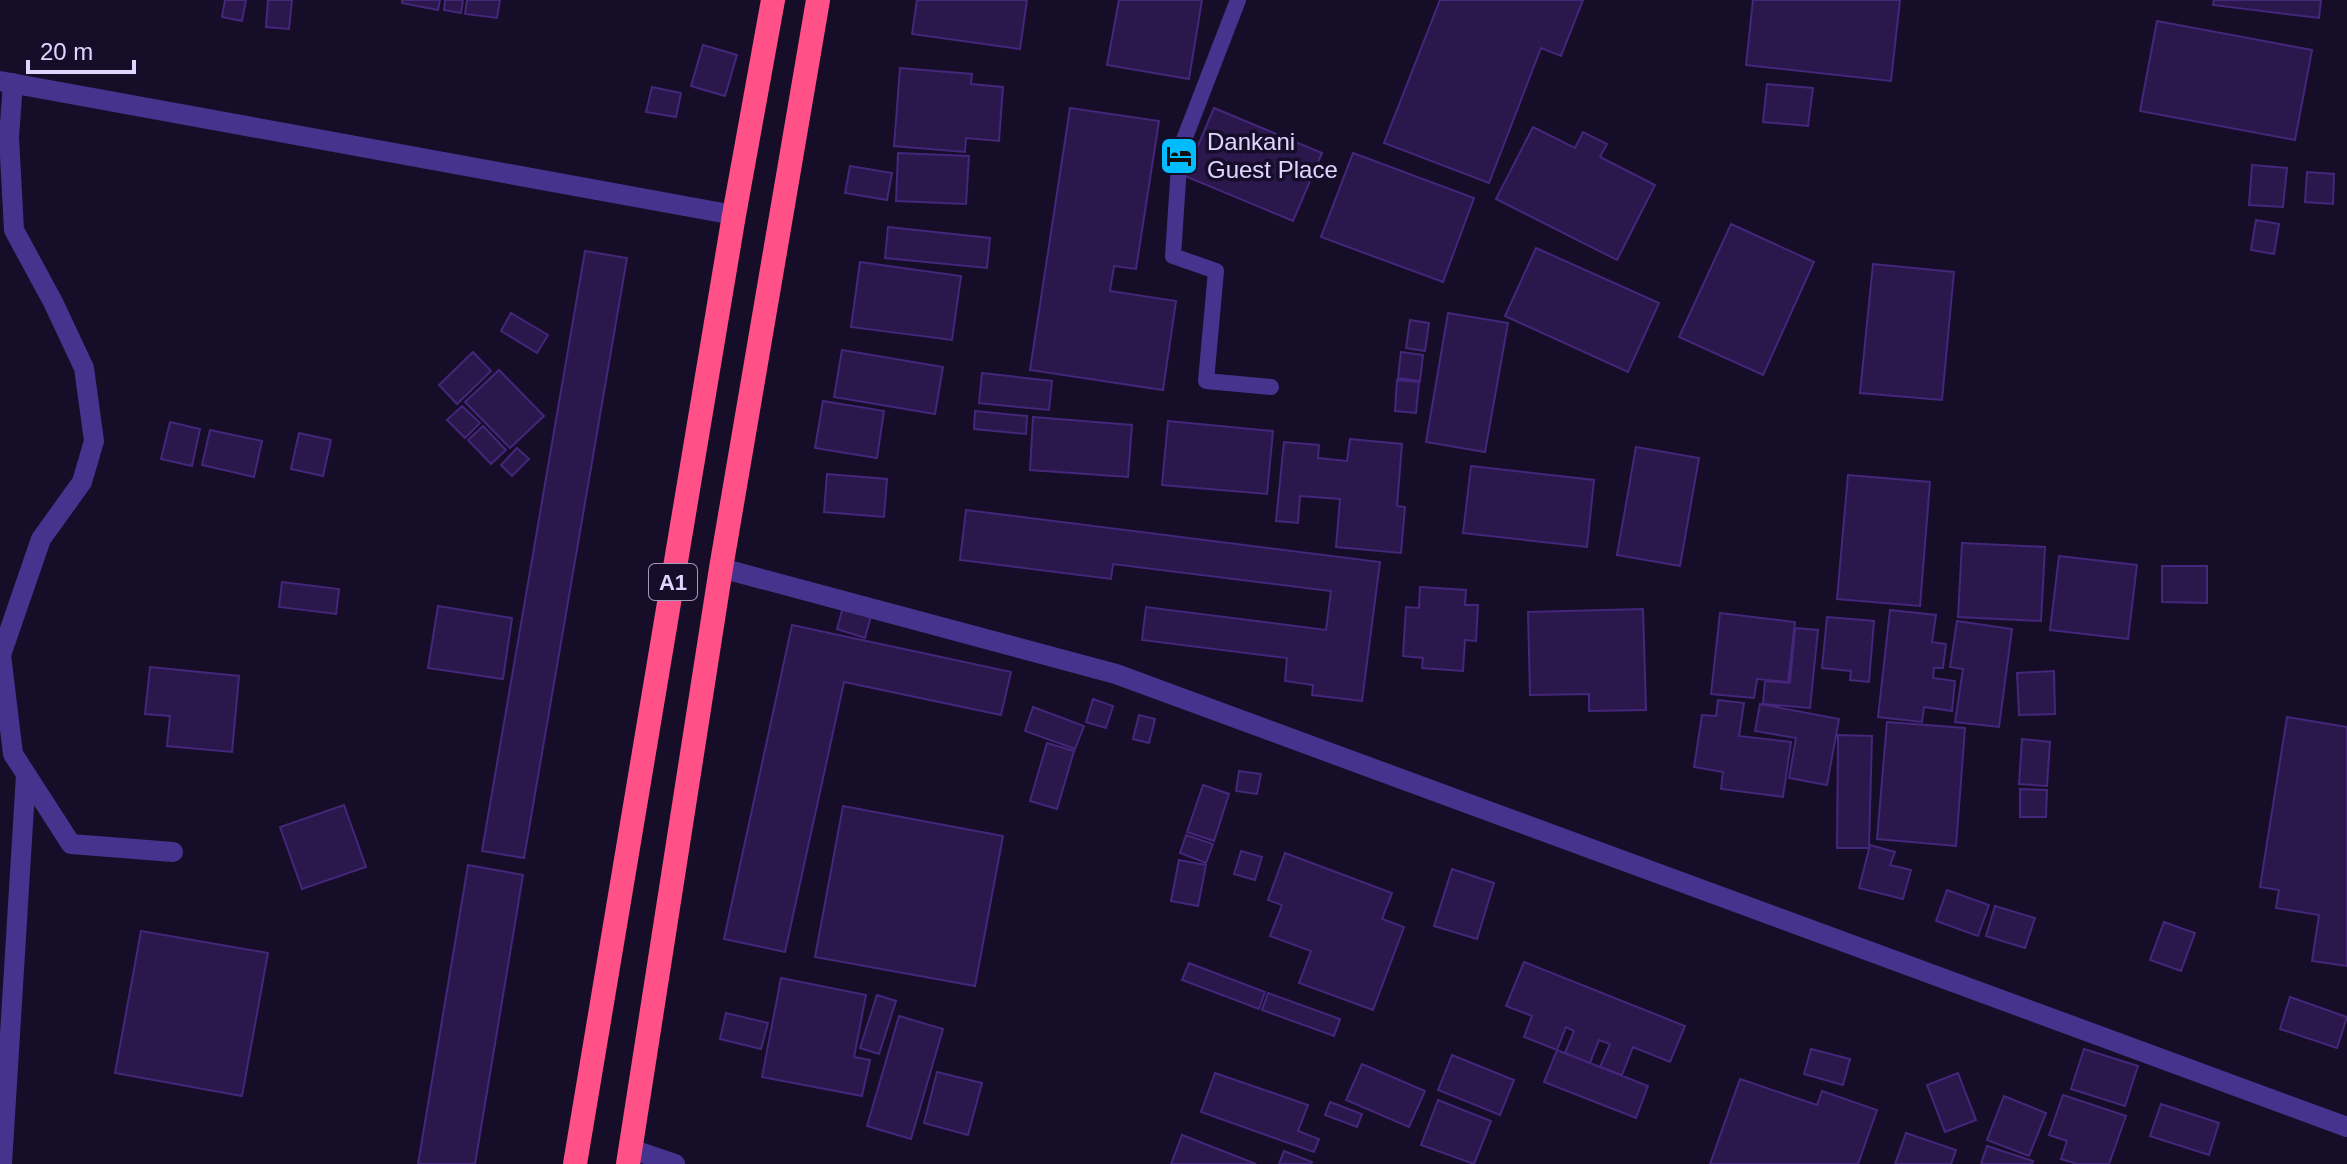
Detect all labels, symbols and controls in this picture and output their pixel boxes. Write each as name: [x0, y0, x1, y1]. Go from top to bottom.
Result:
scale bar: [28, 24, 134, 74]
text: 20 m: [40, 38, 93, 65]
place label: Dankani Guest Place: [1207, 128, 1338, 183]
hotel icon: Dankani Guest Place: [1158, 135, 1200, 177]
road number: A1: [649, 564, 697, 600]

